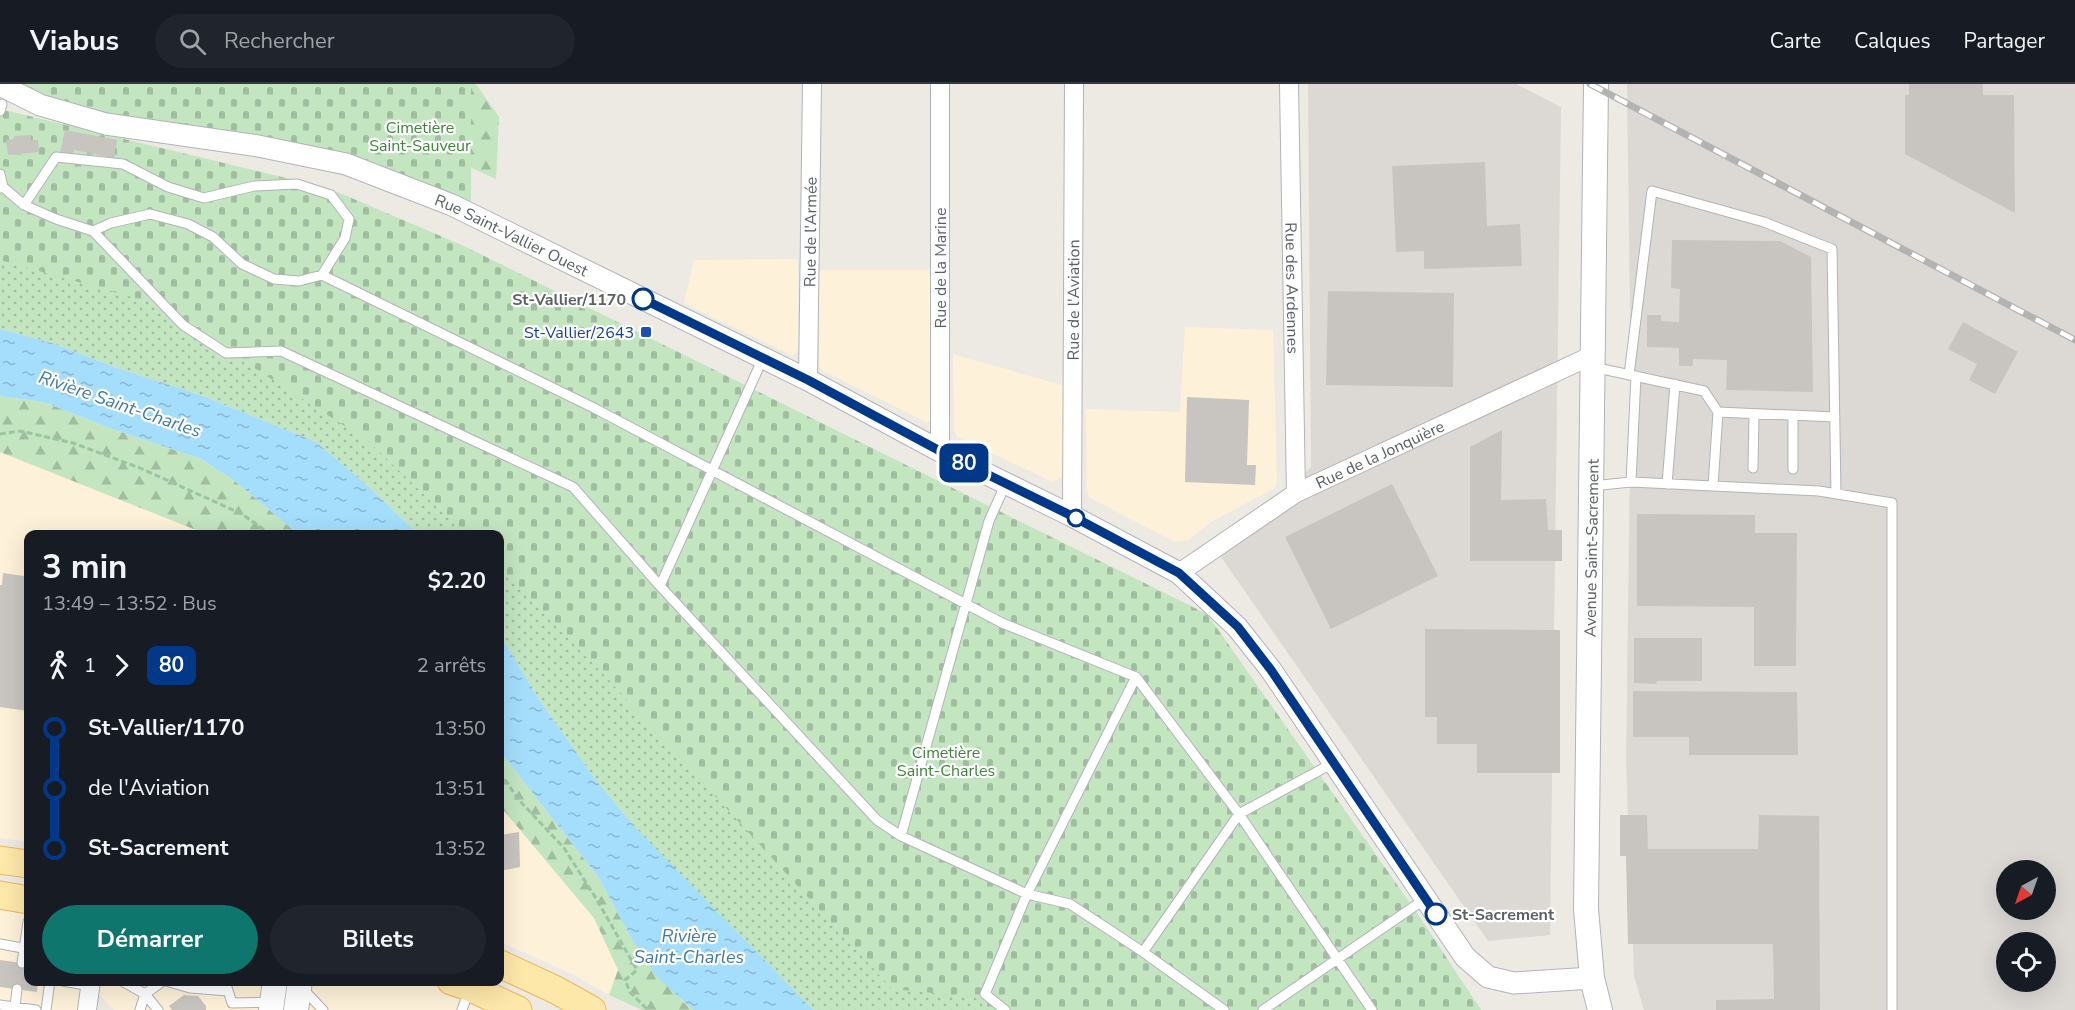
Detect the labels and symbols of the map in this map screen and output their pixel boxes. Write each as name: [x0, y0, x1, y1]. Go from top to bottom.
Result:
park label: Cimetière Saint-Sauveur: [369, 117, 471, 157]
street label: Rue de l'Armée: [799, 177, 823, 287]
street label: Rue Saint-Vallier Ouest: [431, 189, 592, 282]
street label: Rue de la Marine: [930, 208, 952, 328]
street label: Rue des Ardennes: [1279, 222, 1304, 354]
street label: Rue de l'Aviation: [1063, 239, 1085, 361]
marker: St-Vallier/1170: [632, 288, 654, 310]
place label: St-Vallier/1170: [512, 289, 626, 311]
place label: St-Vallier/2643: [524, 322, 634, 344]
marker: St-Vallier/2643: [639, 325, 653, 339]
water label: Rivière Saint-Charles: [36, 365, 204, 443]
street label: Rue de la Jonquière: [1312, 416, 1448, 494]
line badge: 80: [937, 444, 991, 482]
street label: Avenue Saint-Sacrement: [1579, 458, 1605, 637]
unlabelled marker: [1067, 509, 1085, 527]
park label: Cimetière Saint-Charles: [897, 742, 995, 782]
north arrow: [1996, 860, 2056, 920]
marker: St-Sacrement: [1425, 903, 1447, 925]
place label: St-Sacrement: [1452, 904, 1555, 926]
water label: Rivière Saint-Charles: [634, 924, 744, 969]

